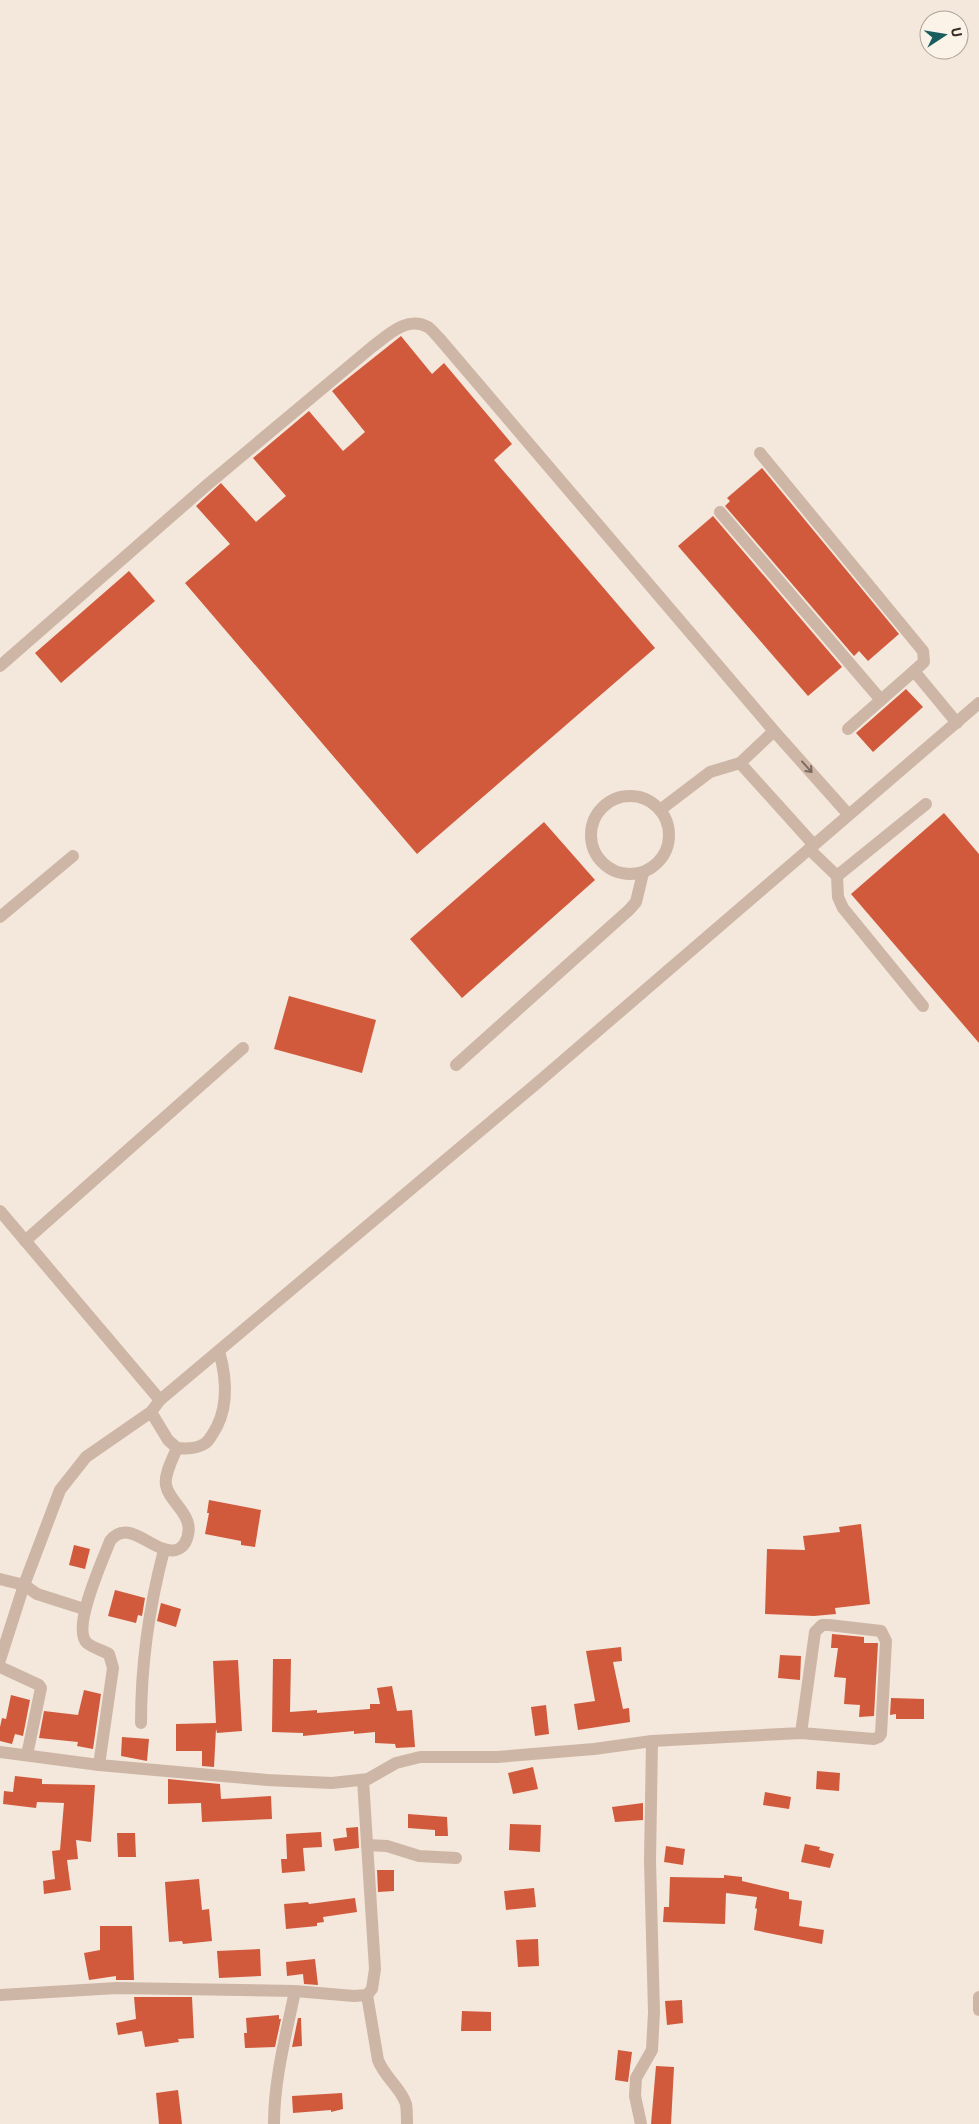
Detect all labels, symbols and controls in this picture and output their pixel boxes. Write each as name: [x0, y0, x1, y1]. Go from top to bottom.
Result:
north arrow: [919, 10, 969, 60]
text: U: [947, 26, 967, 39]
one-way arrow: [801, 761, 813, 774]

